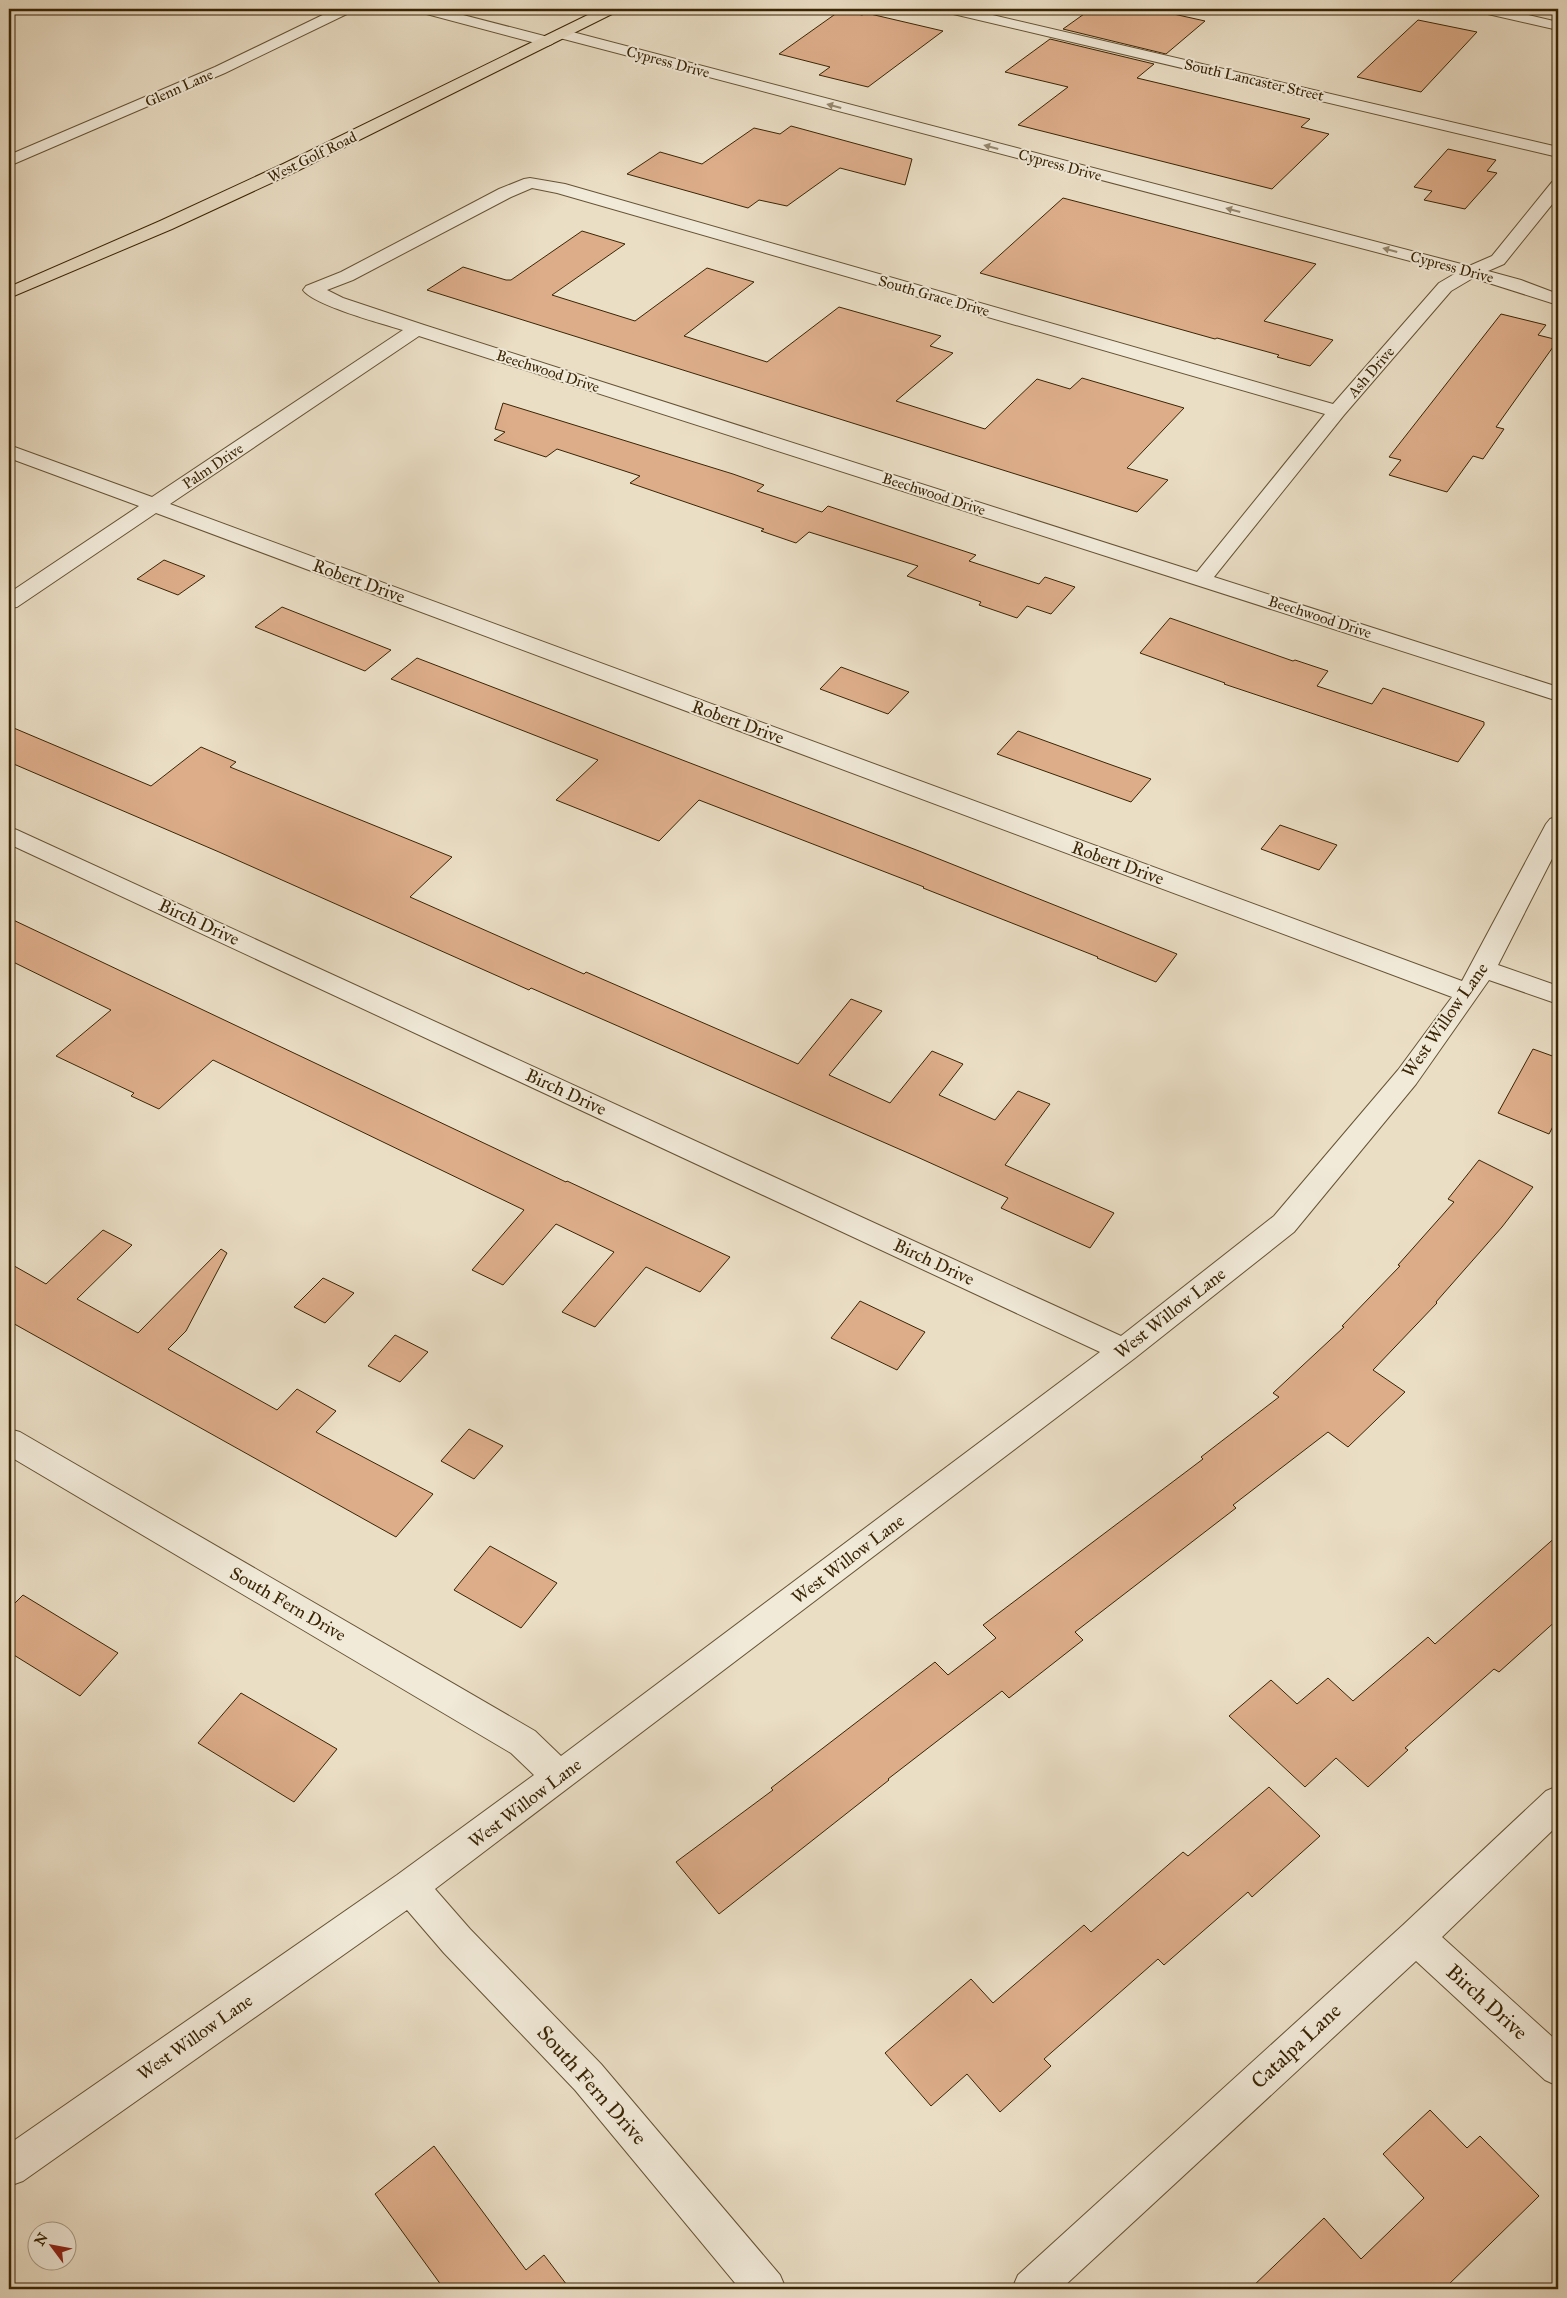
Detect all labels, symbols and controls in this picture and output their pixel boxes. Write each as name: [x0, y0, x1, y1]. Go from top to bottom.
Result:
street label: Cypress Drive: [624, 42, 712, 82]
street label: South Lancaster Street: [1183, 55, 1326, 105]
street label: Glenn Lane: [142, 65, 216, 111]
one-way arrow: [826, 101, 841, 109]
street label: West Golf Road: [265, 127, 360, 186]
one-way arrow: [983, 142, 998, 150]
street label: Cypress Drive: [1016, 145, 1104, 185]
one-way arrow: [1225, 205, 1240, 213]
one-way arrow: [1383, 246, 1398, 254]
street label: Cypress Drive: [1408, 247, 1496, 287]
street label: South Grace Drive: [876, 272, 992, 320]
street label: Ash Drive: [1343, 343, 1398, 402]
street label: Beechwood Drive: [494, 346, 602, 396]
street label: Palm Drive: [179, 439, 247, 493]
street label: Beechwood Drive: [880, 469, 988, 519]
street label: Robert Drive: [310, 554, 408, 608]
street label: Beechwood Drive: [1266, 592, 1374, 642]
street label: Robert Drive: [689, 695, 787, 749]
street label: Robert Drive: [1069, 836, 1167, 890]
street label: Birch Drive: [155, 894, 243, 950]
street label: West Willow Lane: [1397, 958, 1493, 1082]
street label: Birch Drive: [522, 1064, 610, 1120]
street label: Birch Drive: [890, 1234, 978, 1290]
street label: West Willow Lane: [1110, 1263, 1230, 1363]
street label: West Willow Lane: [787, 1509, 909, 1609]
street label: South Fern Drive: [226, 1562, 350, 1646]
street label: West Willow Lane: [464, 1753, 586, 1853]
street label: Birch Drive: [1441, 1959, 1533, 2046]
street label: West Willow Lane: [133, 1989, 257, 2085]
street label: Catalpa Lane: [1246, 1998, 1347, 2094]
street label: South Fern Drive: [532, 2020, 653, 2150]
north arrow: [28, 2220, 78, 2270]
text: N: [31, 2230, 52, 2249]

